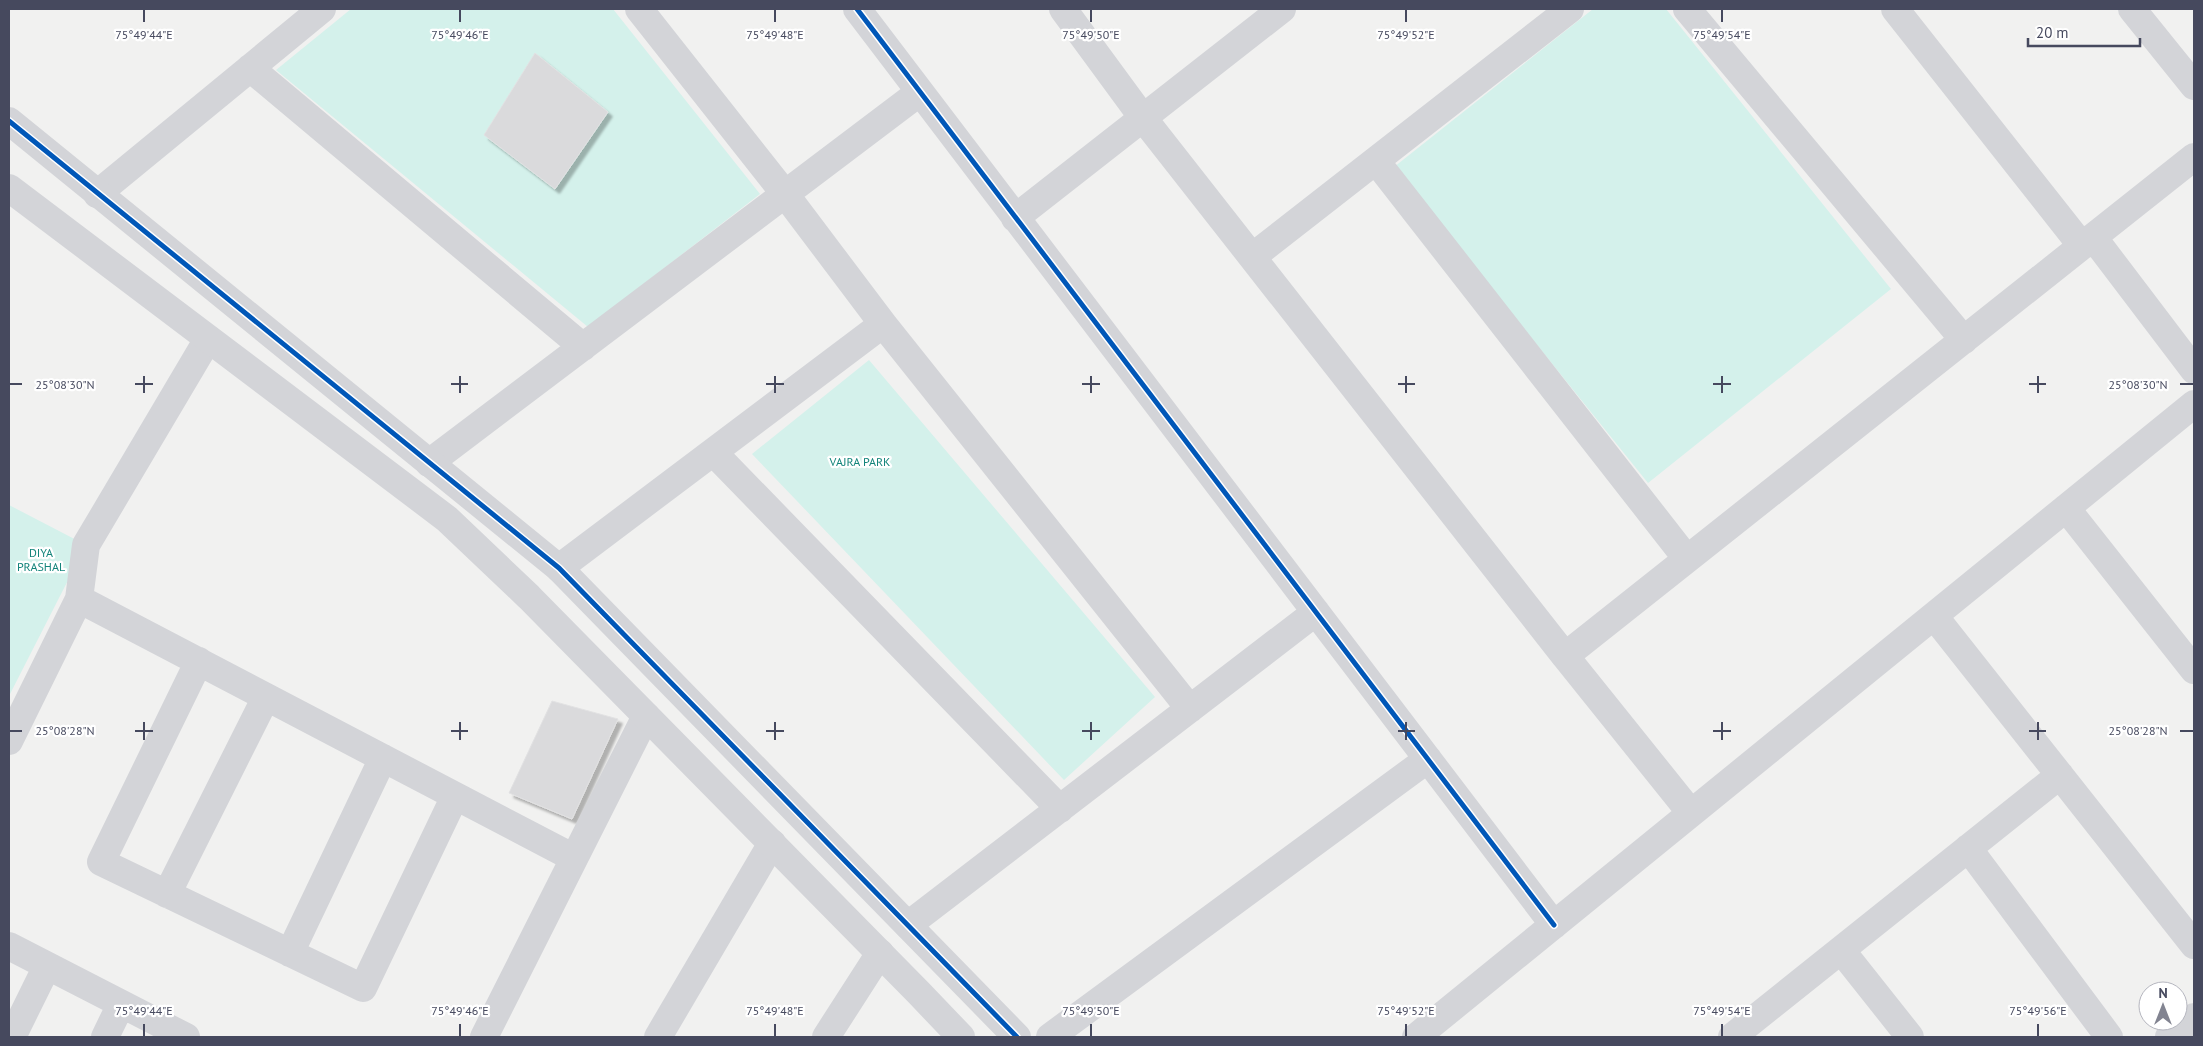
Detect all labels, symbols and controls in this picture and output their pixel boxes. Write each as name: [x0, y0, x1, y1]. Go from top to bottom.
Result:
scale bar: [2028, 15, 2140, 47]
text: 20 m: [2036, 23, 2069, 42]
text: 75°49'44"E: [115, 27, 173, 42]
text: 75°49'46"E: [431, 27, 489, 42]
text: 75°49'48"E: [746, 27, 804, 42]
text: 75°49'50"E: [1062, 27, 1120, 42]
text: 75°49'52"E: [1377, 27, 1435, 42]
text: 75°49'54"E: [1693, 27, 1751, 42]
text: 25°08'30"N: [35, 377, 95, 392]
text: 25°08'30"N: [2108, 377, 2168, 392]
park label: VAJRA PARK: [829, 454, 890, 469]
park label: DIYA PRASHAL: [17, 545, 65, 574]
text: 25°08'28"N: [35, 723, 95, 738]
text: 25°08'28"N: [2108, 723, 2168, 738]
north arrow: [2138, 981, 2188, 1031]
text: N: [2158, 984, 2168, 1002]
text: 75°49'44"E: [115, 1003, 173, 1018]
text: 75°49'46"E: [431, 1003, 489, 1018]
text: 75°49'48"E: [746, 1003, 804, 1018]
text: 75°49'50"E: [1062, 1003, 1120, 1018]
text: 75°49'52"E: [1377, 1003, 1435, 1018]
text: 75°49'54"E: [1693, 1003, 1751, 1018]
text: 75°49'56"E: [2009, 1003, 2067, 1018]

